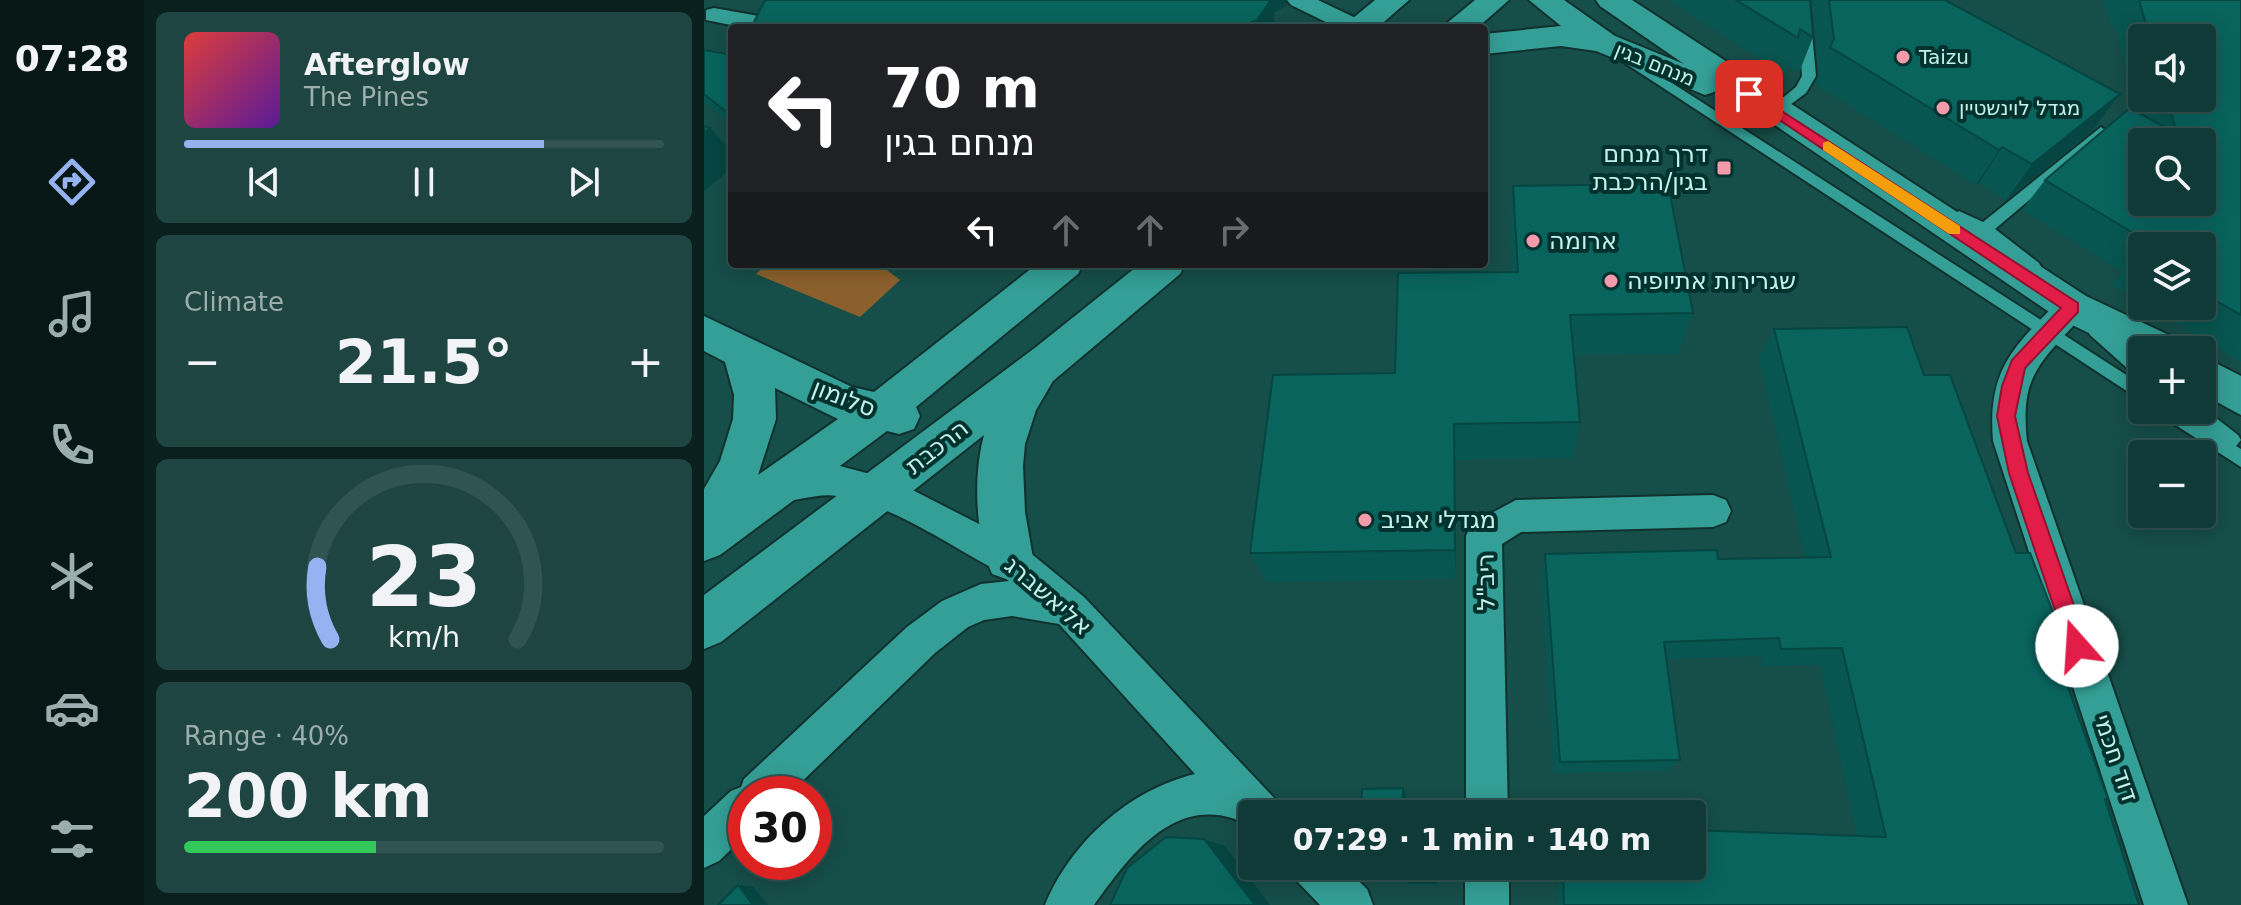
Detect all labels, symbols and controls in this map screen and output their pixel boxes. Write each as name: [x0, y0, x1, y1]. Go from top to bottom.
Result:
map controls: [2128, 24, 2216, 528]
button: sound: [2128, 24, 2216, 112]
street label: מנחם בגין: [1612, 37, 1698, 91]
text: 07:28: [15, 38, 129, 79]
place label: Taizu: [1918, 45, 1969, 69]
text: Afterglow: [304, 47, 470, 82]
marker: Taizu: [1894, 48, 1912, 66]
text: 70 m: [884, 55, 1040, 120]
icon: left: [752, 56, 856, 160]
pin: [1715, 60, 1783, 128]
icon: arrive: [1727, 72, 1771, 116]
text: The Pines: [304, 82, 429, 112]
place label: מגדל לוינשטיין: [1959, 96, 2080, 120]
marker: מגדל לוינשטיין: [1934, 99, 1952, 117]
text: מנחם בגין: [884, 122, 1035, 163]
button: search: [2128, 128, 2216, 216]
place label: דרך מנחם בגין/הרכבת: [1593, 140, 1708, 196]
icon: directions: [44, 154, 100, 210]
marker: דרך מנחם בגין/הרכבת: [1715, 159, 1733, 177]
icon: previous: [242, 160, 286, 204]
icon: pause: [402, 160, 446, 204]
icon: next: [562, 160, 606, 204]
icon: left: [960, 208, 1004, 252]
icon: ahead: [1044, 208, 1088, 252]
icon: ahead: [1128, 208, 1172, 252]
icon: right: [1212, 208, 1256, 252]
place label: ארומה: [1549, 227, 1617, 255]
marker: ארומה: [1524, 232, 1542, 250]
button: layers: [2128, 232, 2216, 320]
place label: שגרירות אתיופיה: [1627, 267, 1796, 295]
marker: שגרירות אתיופיה: [1602, 272, 1620, 290]
icon: music: [44, 286, 100, 342]
text: Climate: [184, 287, 284, 317]
text: 21.5°: [335, 327, 513, 397]
text: −: [184, 336, 221, 387]
text: +: [627, 336, 664, 387]
button: +: [2128, 336, 2216, 424]
street label: סלומון: [809, 373, 879, 423]
street label: הרכבת: [900, 414, 974, 480]
icon: phone: [44, 417, 100, 473]
button: −: [2128, 440, 2216, 528]
place label: מגדלי אביב: [1381, 506, 1496, 534]
marker: מגדלי אביב: [1356, 511, 1374, 529]
text: 23: [366, 529, 482, 626]
icon: climate: [44, 548, 100, 604]
street label: אליאשברג: [999, 551, 1097, 641]
street label: ריב"ל: [1472, 553, 1500, 611]
position arrow: [2035, 604, 2119, 688]
text: km/h: [388, 620, 460, 654]
icon: car: [44, 680, 100, 736]
street label: דוד חכמי: [2088, 711, 2144, 805]
text: Range · 40%: [184, 721, 349, 751]
text: 200 km: [184, 761, 433, 831]
speed limit sign: 30: [728, 776, 832, 880]
icon: filters: [44, 811, 100, 867]
text: 07:29 · 1 min · 140 m: [1293, 822, 1651, 857]

